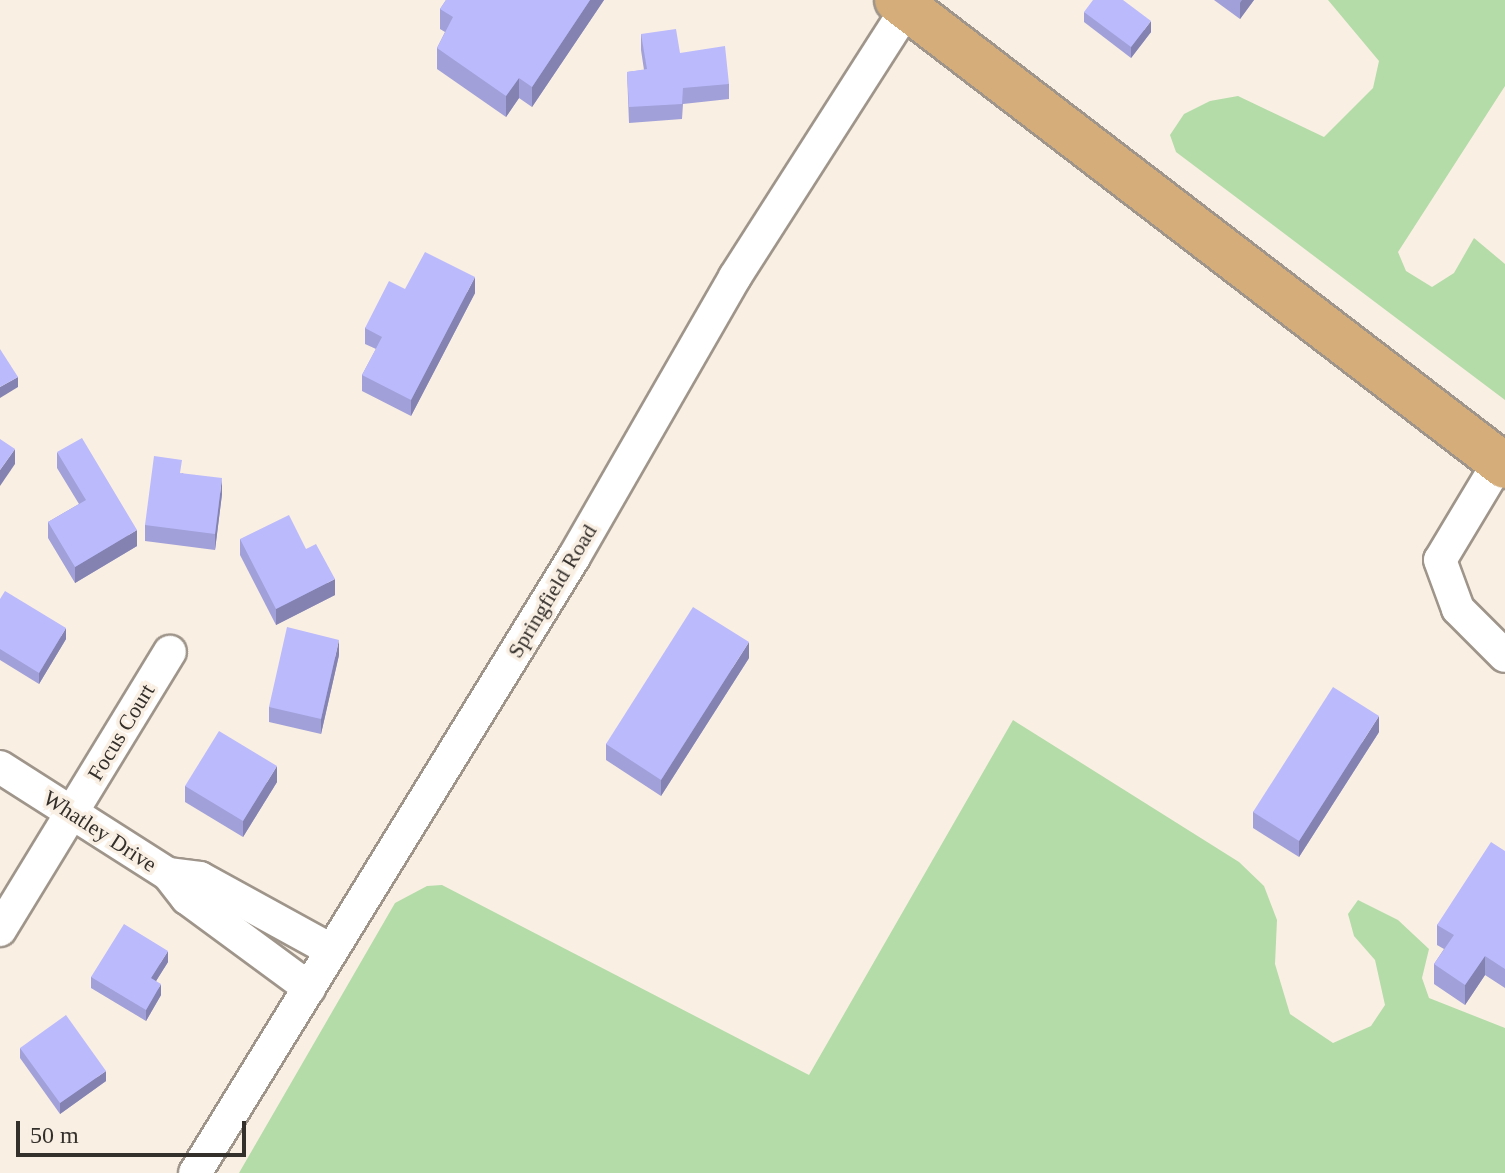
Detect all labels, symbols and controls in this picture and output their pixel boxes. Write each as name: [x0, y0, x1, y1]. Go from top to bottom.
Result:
street label: Springfield Road: [502, 520, 602, 662]
street label: Focus Court: [82, 679, 160, 785]
street label: Whatley Drive: [38, 784, 162, 878]
scale bar: [20, 1105, 250, 1155]
text: 50 m: [30, 1122, 79, 1148]

